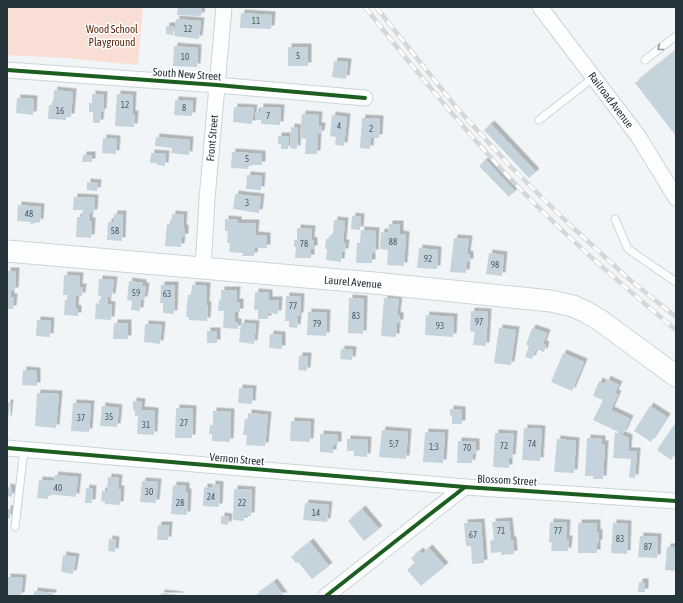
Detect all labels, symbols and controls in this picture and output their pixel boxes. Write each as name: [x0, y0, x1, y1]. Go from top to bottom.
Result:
house number: 11: [252, 16, 260, 26]
park label: Wood School Playground: [86, 23, 138, 48]
house number: 12: [184, 24, 192, 34]
one-way arrow: [658, 43, 665, 50]
house number: 5: [296, 51, 300, 61]
house number: 10: [181, 52, 189, 62]
street label: South New Street: [152, 66, 222, 82]
street label: Railroad Avenue: [586, 70, 636, 130]
house number: 12: [121, 100, 129, 110]
house number: 8: [182, 103, 186, 113]
house number: 16: [56, 106, 64, 116]
house number: 7: [266, 111, 270, 121]
street label: Front Street: [204, 114, 220, 162]
house number: 4: [337, 121, 341, 131]
house number: 2: [369, 124, 373, 134]
house number: 5: [245, 154, 249, 164]
house number: 3: [245, 198, 249, 208]
house number: 48: [25, 209, 33, 219]
house number: 58: [111, 226, 119, 236]
house number: 88: [389, 237, 397, 247]
house number: 78: [300, 239, 308, 249]
house number: 92: [424, 254, 432, 264]
house number: 98: [491, 260, 499, 270]
street label: Laurel Avenue: [324, 274, 382, 290]
house number: 59: [132, 288, 140, 298]
house number: 63: [163, 289, 171, 299]
house number: 77: [289, 301, 297, 311]
house number: 83: [352, 311, 360, 321]
house number: 97: [475, 317, 483, 327]
house number: 79: [313, 319, 321, 329]
house number: 93: [436, 321, 444, 331]
house number: 35: [105, 412, 113, 422]
house number: 37: [77, 413, 85, 423]
house number: 27: [180, 418, 188, 428]
house number: 31: [142, 420, 150, 430]
house number: 5;7: [389, 439, 399, 449]
house number: 74: [528, 439, 536, 449]
house number: 72: [500, 441, 508, 451]
house number: 1;3: [429, 442, 439, 452]
house number: 70: [463, 443, 471, 453]
street label: Vernon Street: [209, 451, 265, 467]
street label: Blossom Street: [477, 472, 537, 488]
house number: 40: [54, 483, 62, 493]
house number: 30: [145, 487, 153, 497]
house number: 24: [207, 492, 215, 502]
house number: 28: [176, 498, 184, 508]
house number: 22: [238, 498, 246, 508]
house number: 14: [312, 508, 320, 518]
house number: 71: [497, 526, 505, 536]
house number: 77: [554, 526, 562, 536]
house number: 67: [469, 530, 477, 540]
house number: 83: [616, 534, 624, 544]
house number: 87: [644, 542, 652, 552]

